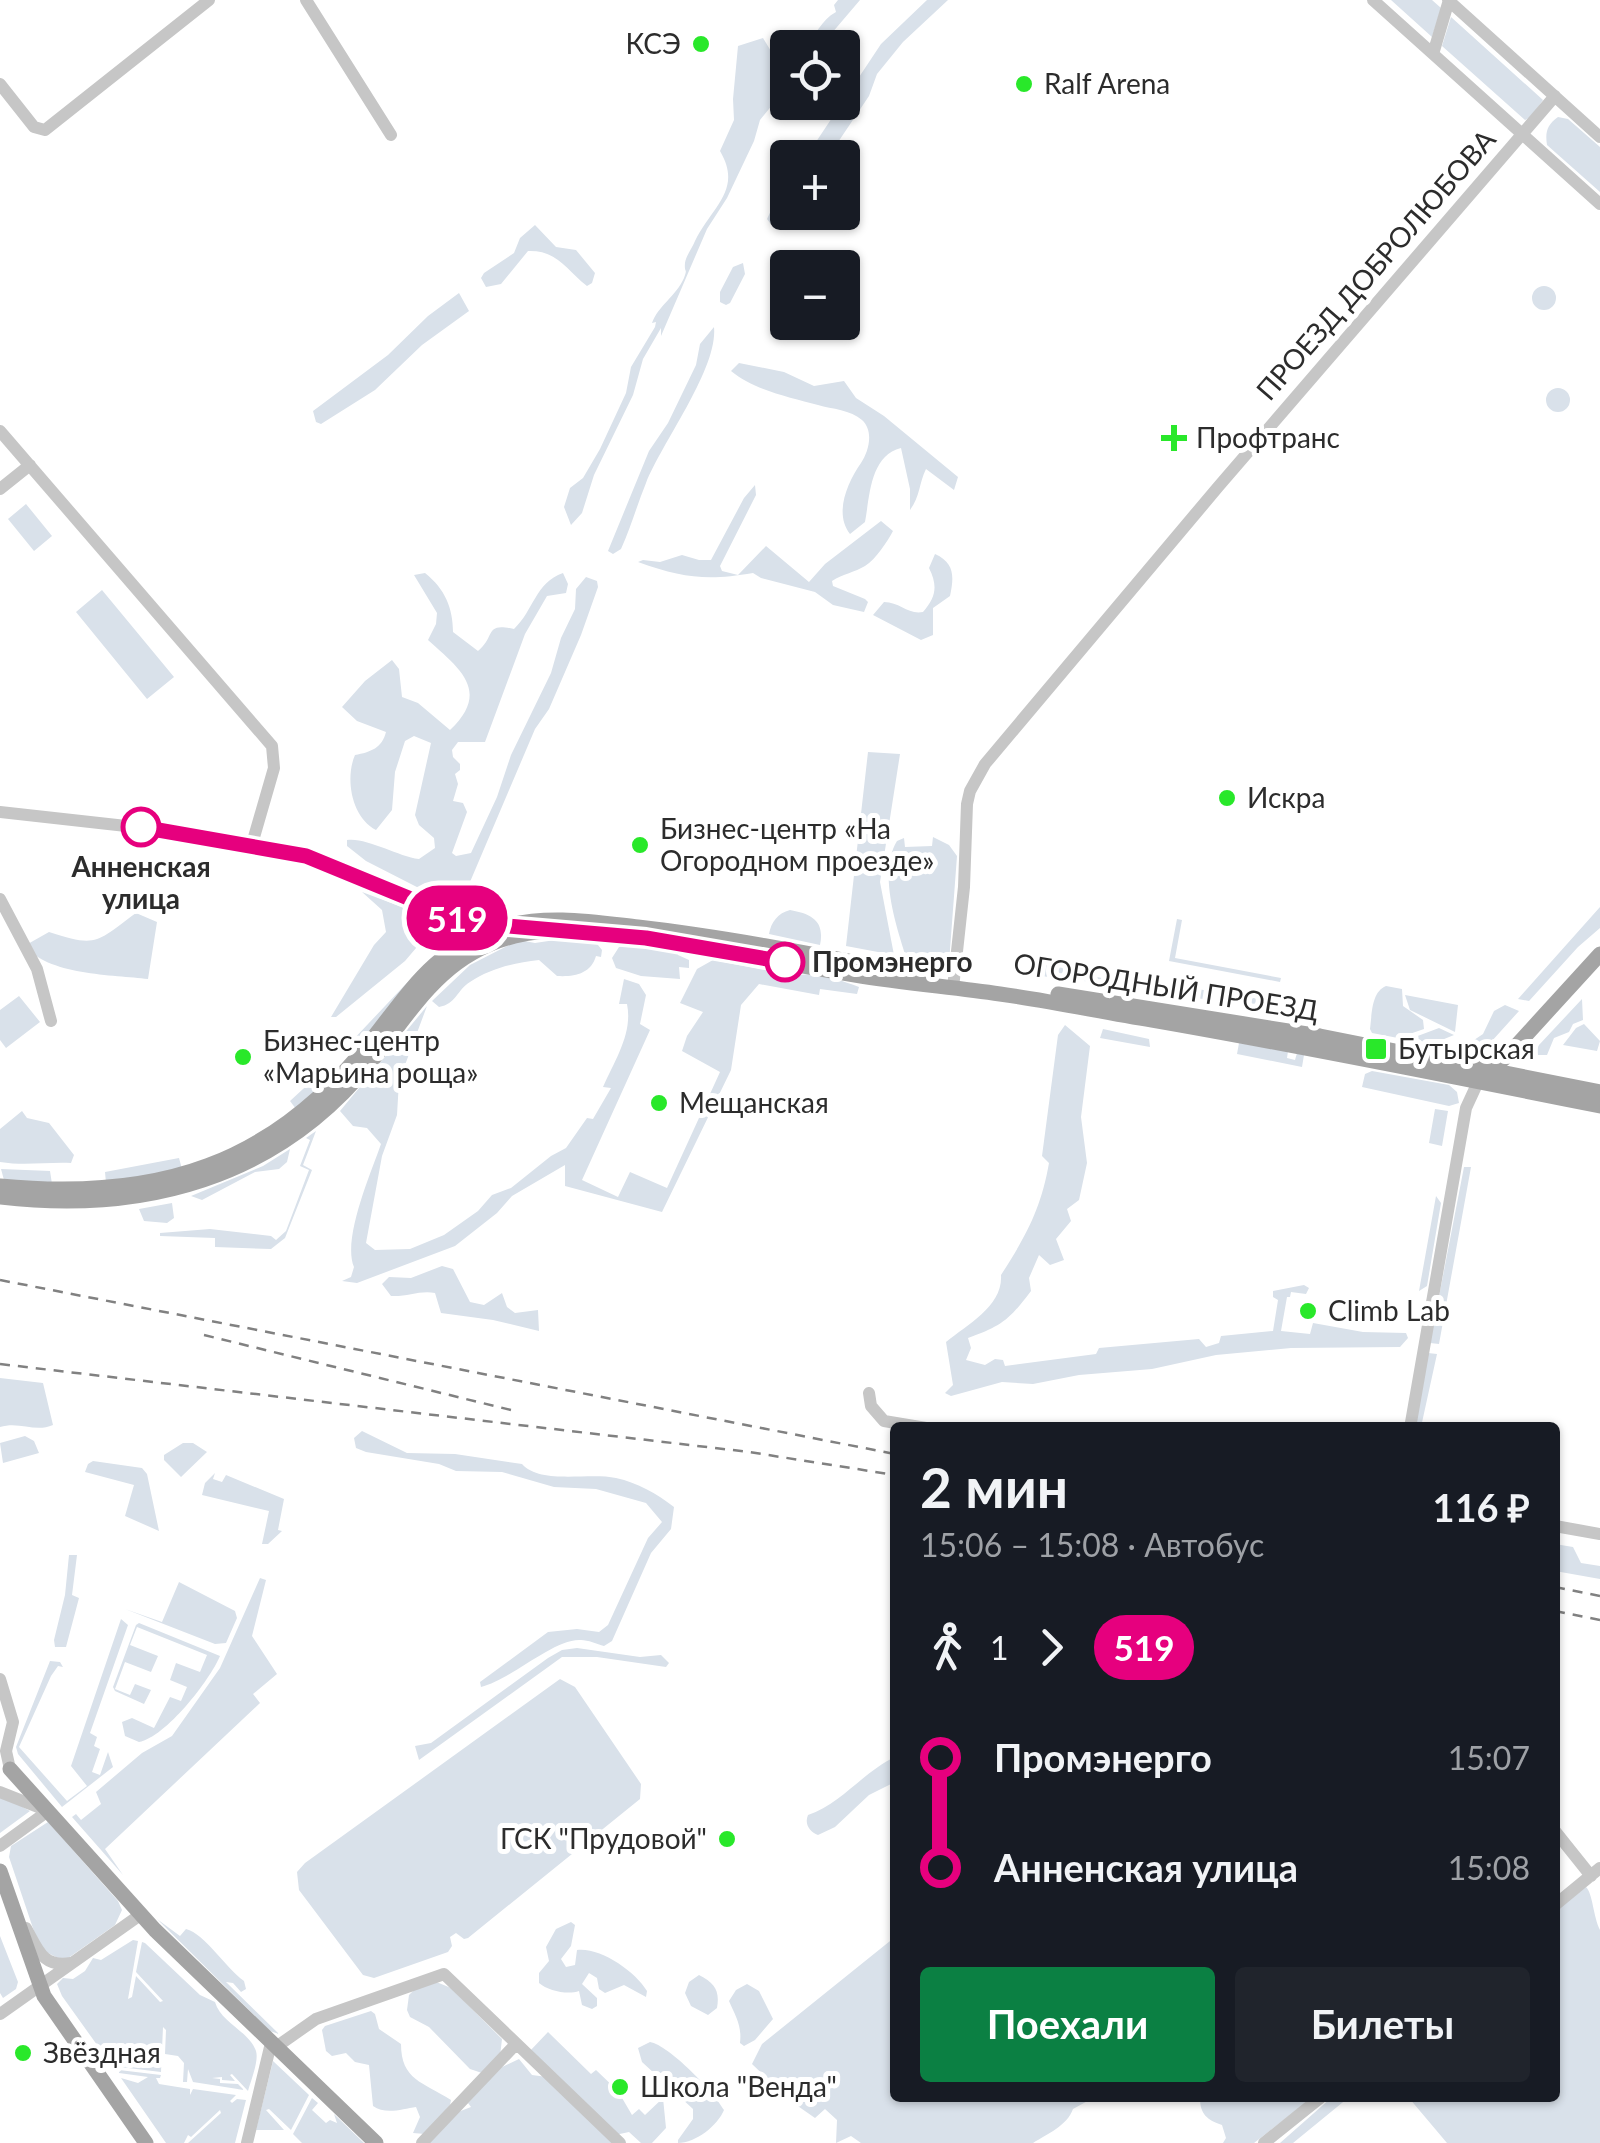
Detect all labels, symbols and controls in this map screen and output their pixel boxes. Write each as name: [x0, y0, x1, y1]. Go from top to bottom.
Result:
place label: КСЭ: [626, 26, 681, 60]
map controls: [770, 30, 860, 340]
button: locate: [770, 30, 860, 120]
marker: КСЭ: [690, 33, 712, 55]
place label: Ralf Arena: [1044, 66, 1170, 100]
marker: Ralf Arena: [1013, 73, 1035, 95]
street label: ПРОЕЗД ДОБРОЛЮБОВА: [1249, 122, 1502, 406]
button: +: [770, 140, 860, 230]
button: −: [770, 250, 860, 340]
place label: Профтранс: [1196, 420, 1340, 454]
marker: Профтранс: [1161, 425, 1187, 451]
place label: Искра: [1247, 780, 1325, 814]
marker: Искра: [1216, 787, 1238, 809]
marker: Анненская улица: [122, 808, 160, 846]
place label: Бизнес-центр «На Огородном проезде»: [660, 811, 934, 877]
marker: Бизнес-центр «На Огородном проезде»: [629, 834, 651, 856]
place label: Анненская улица: [70, 849, 211, 915]
line badge: 519: [400, 886, 514, 950]
text: 519: [427, 897, 487, 939]
marker: Промэнерго: [766, 943, 804, 981]
place label: Промэнерго: [812, 944, 973, 978]
street label: ОГОРОДНЫЙ ПРОЕЗД: [1011, 945, 1321, 1027]
place label: Бизнес-центр «Марьина роща»: [263, 1023, 478, 1089]
place label: Бутырская: [1398, 1031, 1535, 1065]
marker: Бутырская: [1363, 1036, 1389, 1062]
marker: Бизнес-центр «Марьина роща»: [232, 1046, 254, 1068]
place label: Мещанская: [679, 1085, 829, 1119]
marker: Мещанская: [648, 1092, 670, 1114]
place label: Climb Lab: [1328, 1293, 1450, 1327]
marker: Climb Lab: [1297, 1300, 1319, 1322]
text: 2 мин: [920, 1454, 1068, 1520]
text: 116 ₽: [1433, 1484, 1530, 1530]
text: 15:06 – 15:08 · Автобус: [920, 1525, 1264, 1564]
icon: walk: [920, 1620, 975, 1675]
icon: forward: [1024, 1620, 1079, 1675]
text: 519: [1114, 1626, 1174, 1668]
text: 1: [990, 1628, 1009, 1667]
text: Промэнерго: [994, 1734, 1212, 1780]
text: 15:07: [1448, 1738, 1530, 1777]
place label: ГСК "Прудовой": [500, 1821, 707, 1855]
marker: ГСК "Прудовой": [716, 1828, 738, 1850]
text: Анненская улица: [994, 1844, 1298, 1890]
text: 15:08: [1448, 1848, 1530, 1887]
button: Поехали: [920, 1967, 1215, 2082]
button: Билеты: [1235, 1967, 1530, 2082]
place label: Звёздная: [43, 2035, 161, 2069]
marker: Звёздная: [12, 2042, 34, 2064]
place label: Школа "Венда": [640, 2069, 837, 2103]
marker: Школа "Венда": [609, 2076, 631, 2098]

